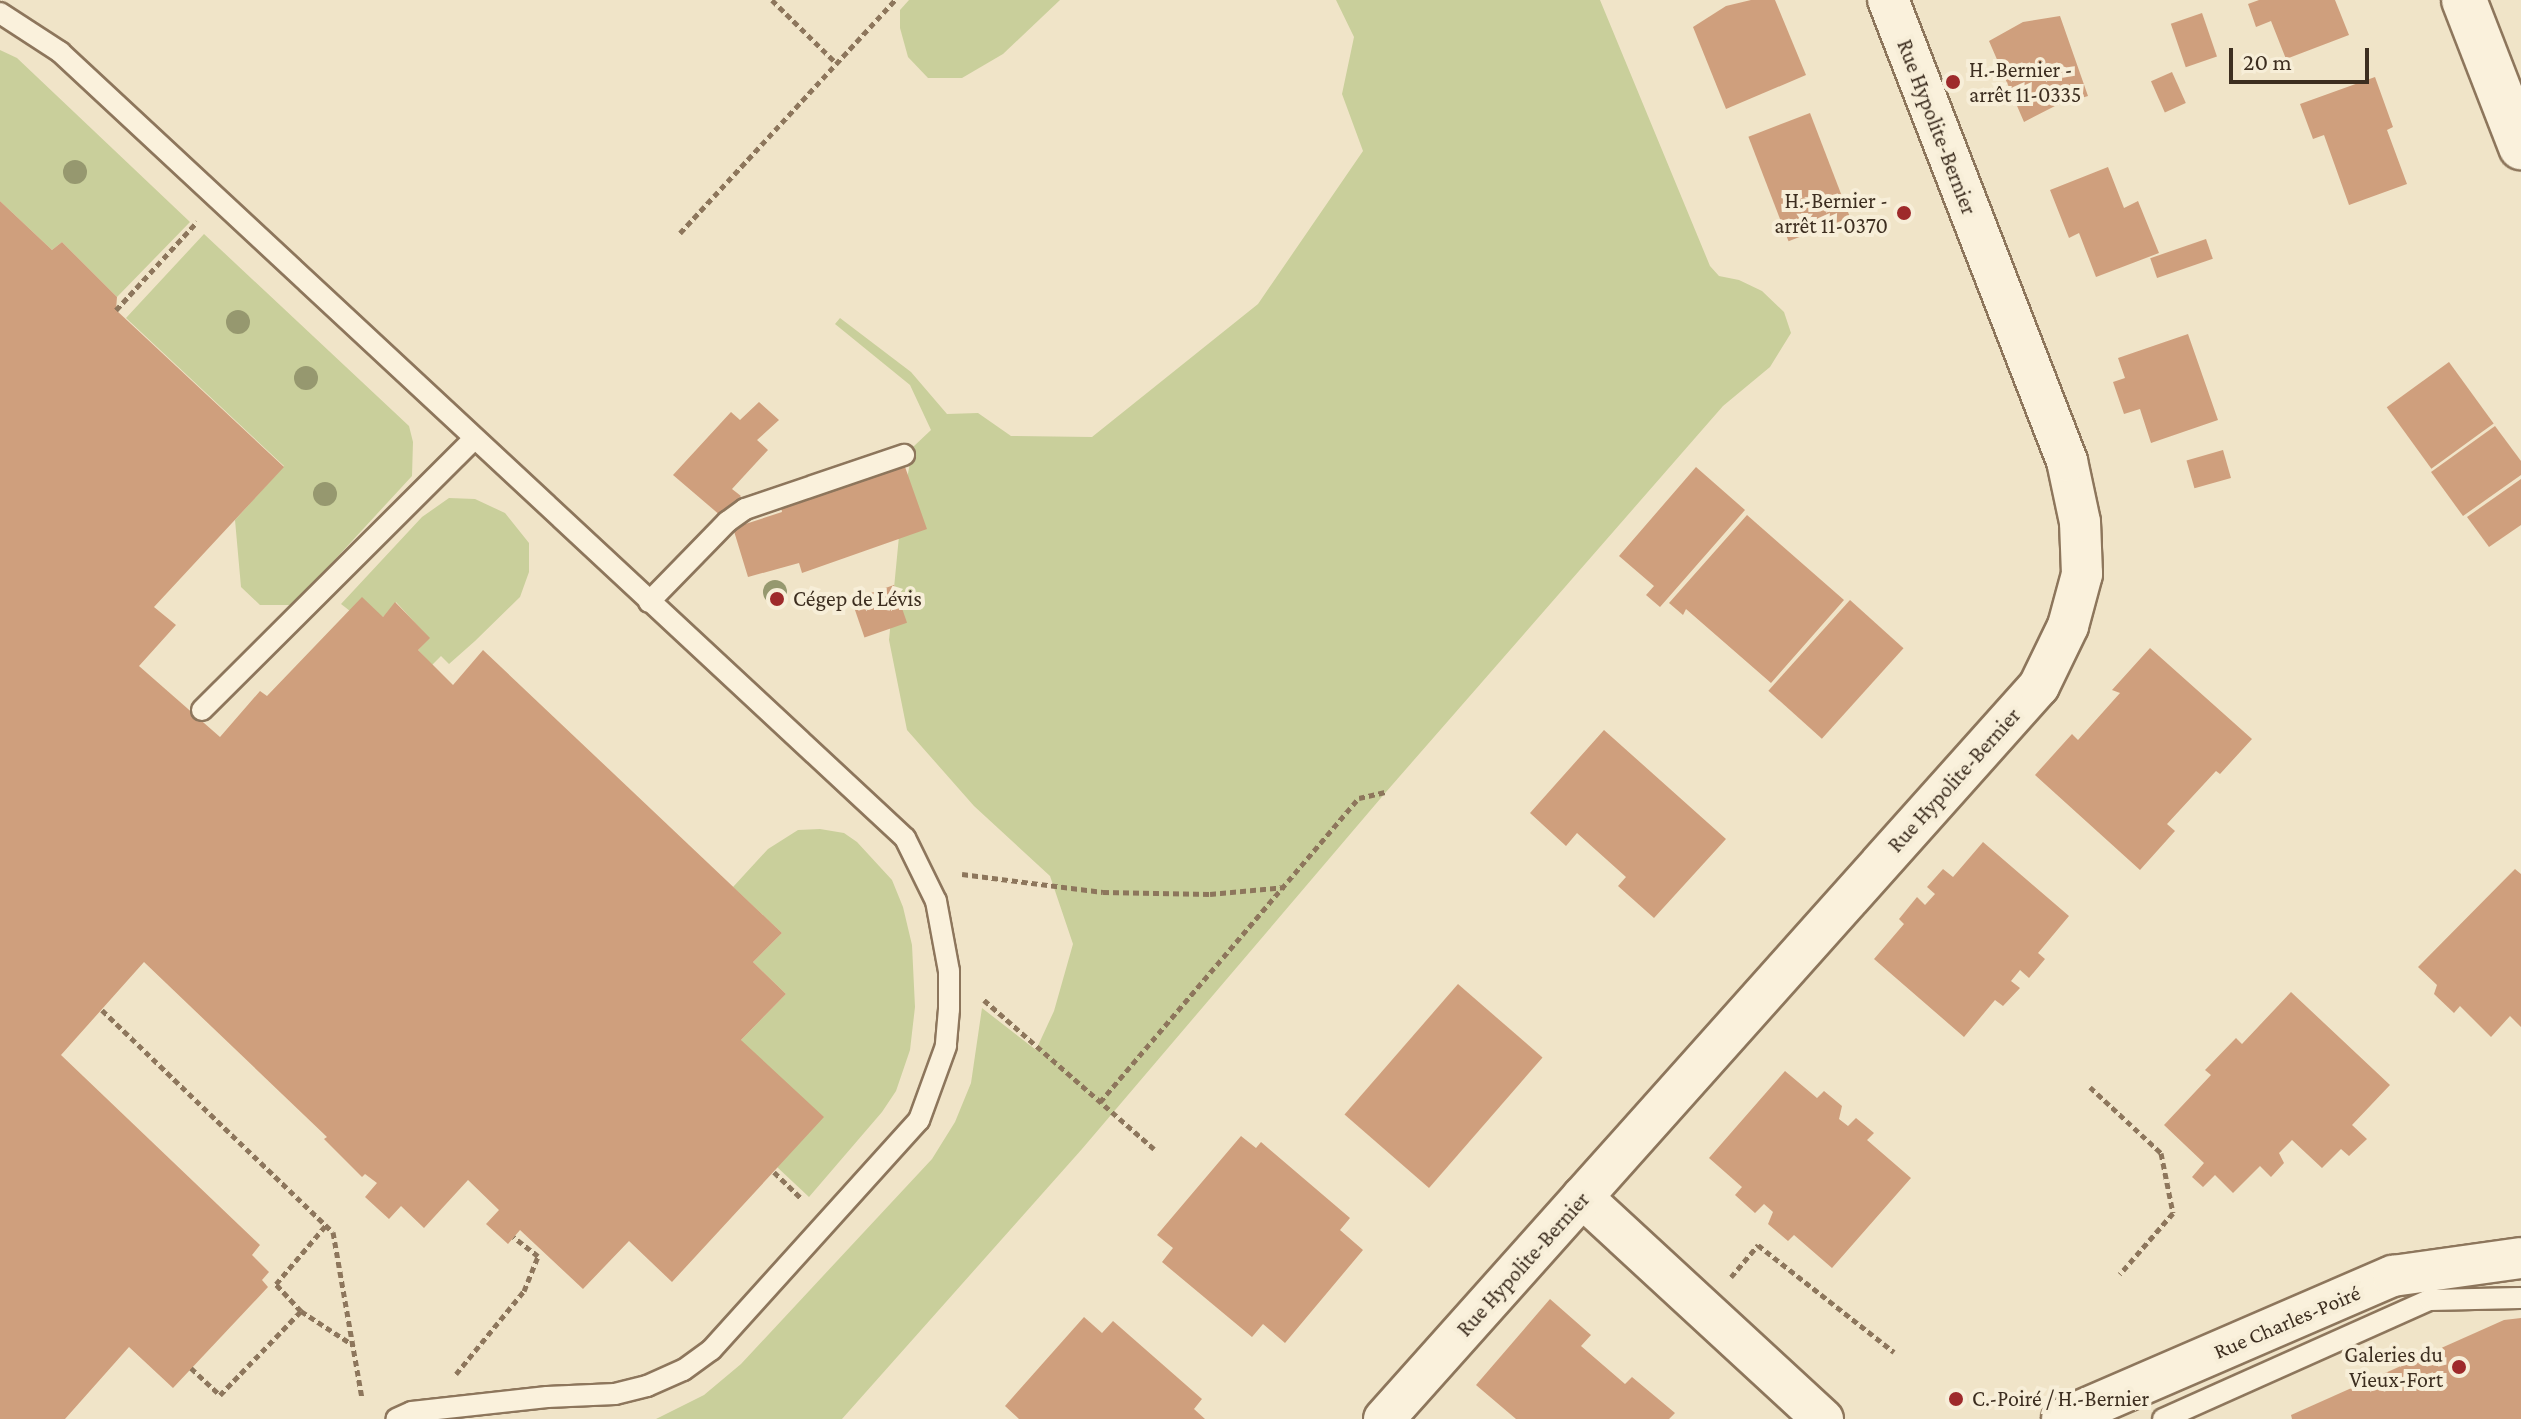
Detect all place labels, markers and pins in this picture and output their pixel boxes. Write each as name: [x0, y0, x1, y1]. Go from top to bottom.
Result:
place label: H.-Bernier - arrêt 11-0335: [1969, 56, 2081, 108]
marker: H.-Bernier - arrêt 11-0335: [1944, 73, 1962, 91]
place label: H.-Bernier - arrêt 11-0370: [1774, 187, 1888, 238]
marker: H.-Bernier - arrêt 11-0370: [1895, 204, 1913, 222]
place label: Cégep de Lévis: [793, 586, 922, 612]
marker: Cégep de Lévis: [768, 590, 786, 608]
place label: Galeries du Vieux-Fort: [2344, 1341, 2443, 1392]
marker: Galeries du Vieux-Fort: [2450, 1358, 2468, 1376]
place label: C.-Poiré / H.-Bernier: [1972, 1386, 2149, 1412]
marker: C.-Poiré / H.-Bernier: [1947, 1390, 1965, 1408]

